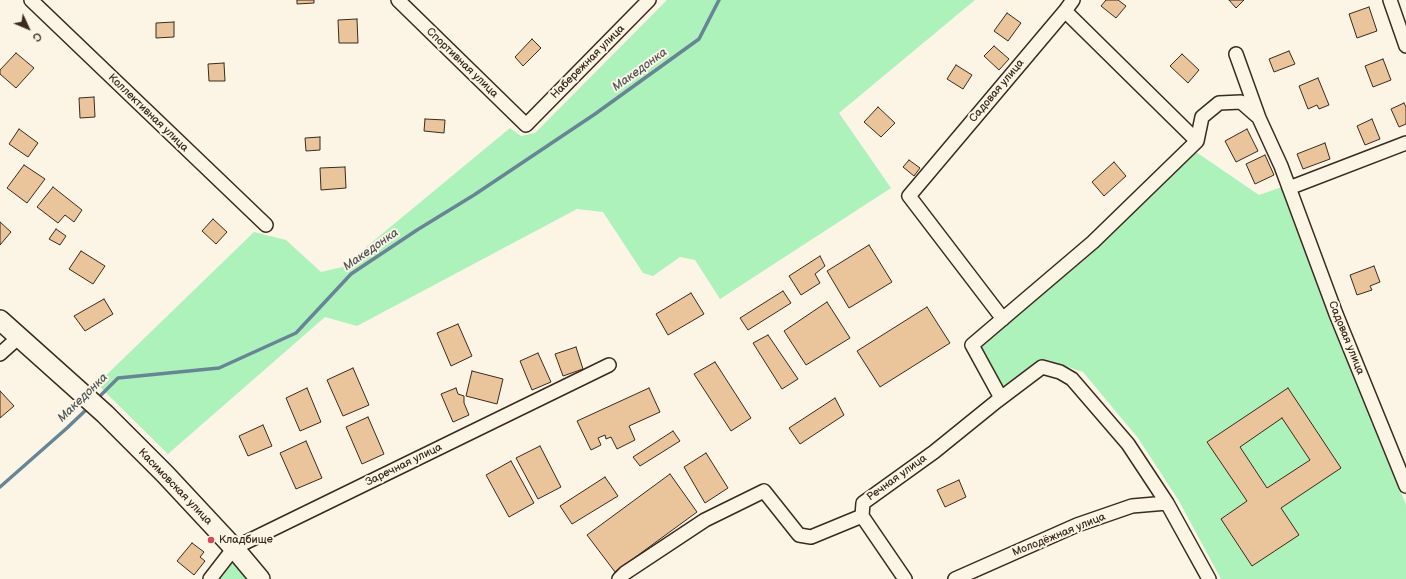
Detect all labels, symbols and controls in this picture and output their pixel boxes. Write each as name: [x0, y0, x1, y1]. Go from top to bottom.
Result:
north arrow: [8, 8, 48, 48]
street label: Набережная улица: [548, 22, 628, 102]
street label: Спортивная улица: [423, 25, 501, 101]
text: С: [30, 29, 44, 44]
water label: Македонка: [610, 45, 670, 95]
street label: Садовая улица: [967, 57, 1027, 125]
street label: Коллективная улица: [105, 71, 191, 155]
water label: Македонка: [341, 226, 401, 274]
street label: Садовая улица: [1325, 299, 1367, 377]
water label: Македонка: [55, 371, 111, 425]
street label: Заречная улица: [364, 441, 444, 489]
street label: Касимовская улица: [135, 446, 215, 528]
street label: Речная улица: [864, 452, 930, 504]
street label: Молодёжная улица: [1011, 510, 1107, 560]
place label: Кладбище: [219, 533, 273, 547]
marker: Кладбище: [206, 535, 216, 545]

